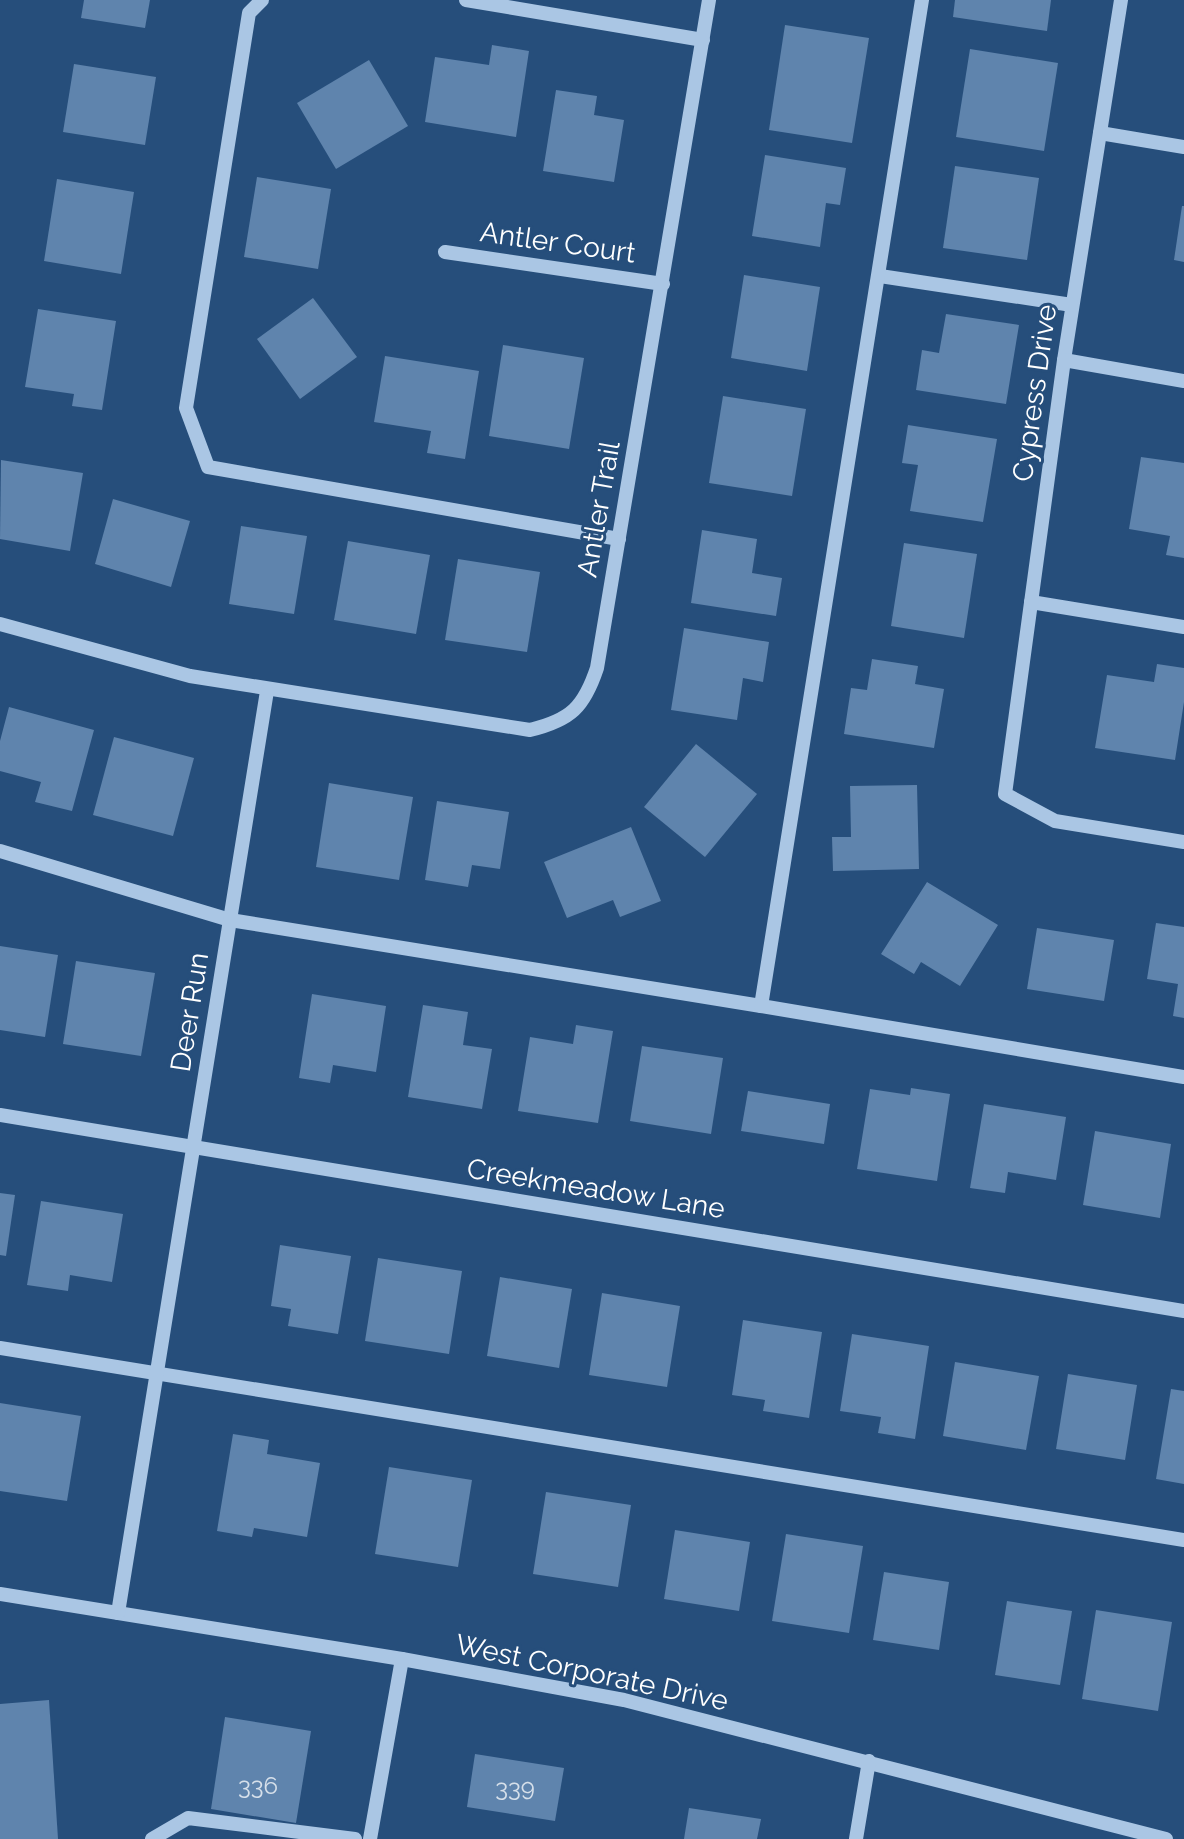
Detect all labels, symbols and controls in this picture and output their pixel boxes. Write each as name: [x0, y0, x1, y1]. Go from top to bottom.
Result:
street label: Antler Court: [478, 215, 638, 270]
street label: Cypress Drive: [1006, 302, 1063, 484]
street label: Antler Trail: [570, 438, 627, 580]
street label: Deer Run: [164, 950, 215, 1074]
street label: Creekmeadow Lane: [465, 1152, 727, 1225]
street label: West Corporate Drive: [453, 1627, 731, 1718]
house number: 336: [238, 1771, 278, 1800]
house number: 339: [495, 1773, 535, 1802]

